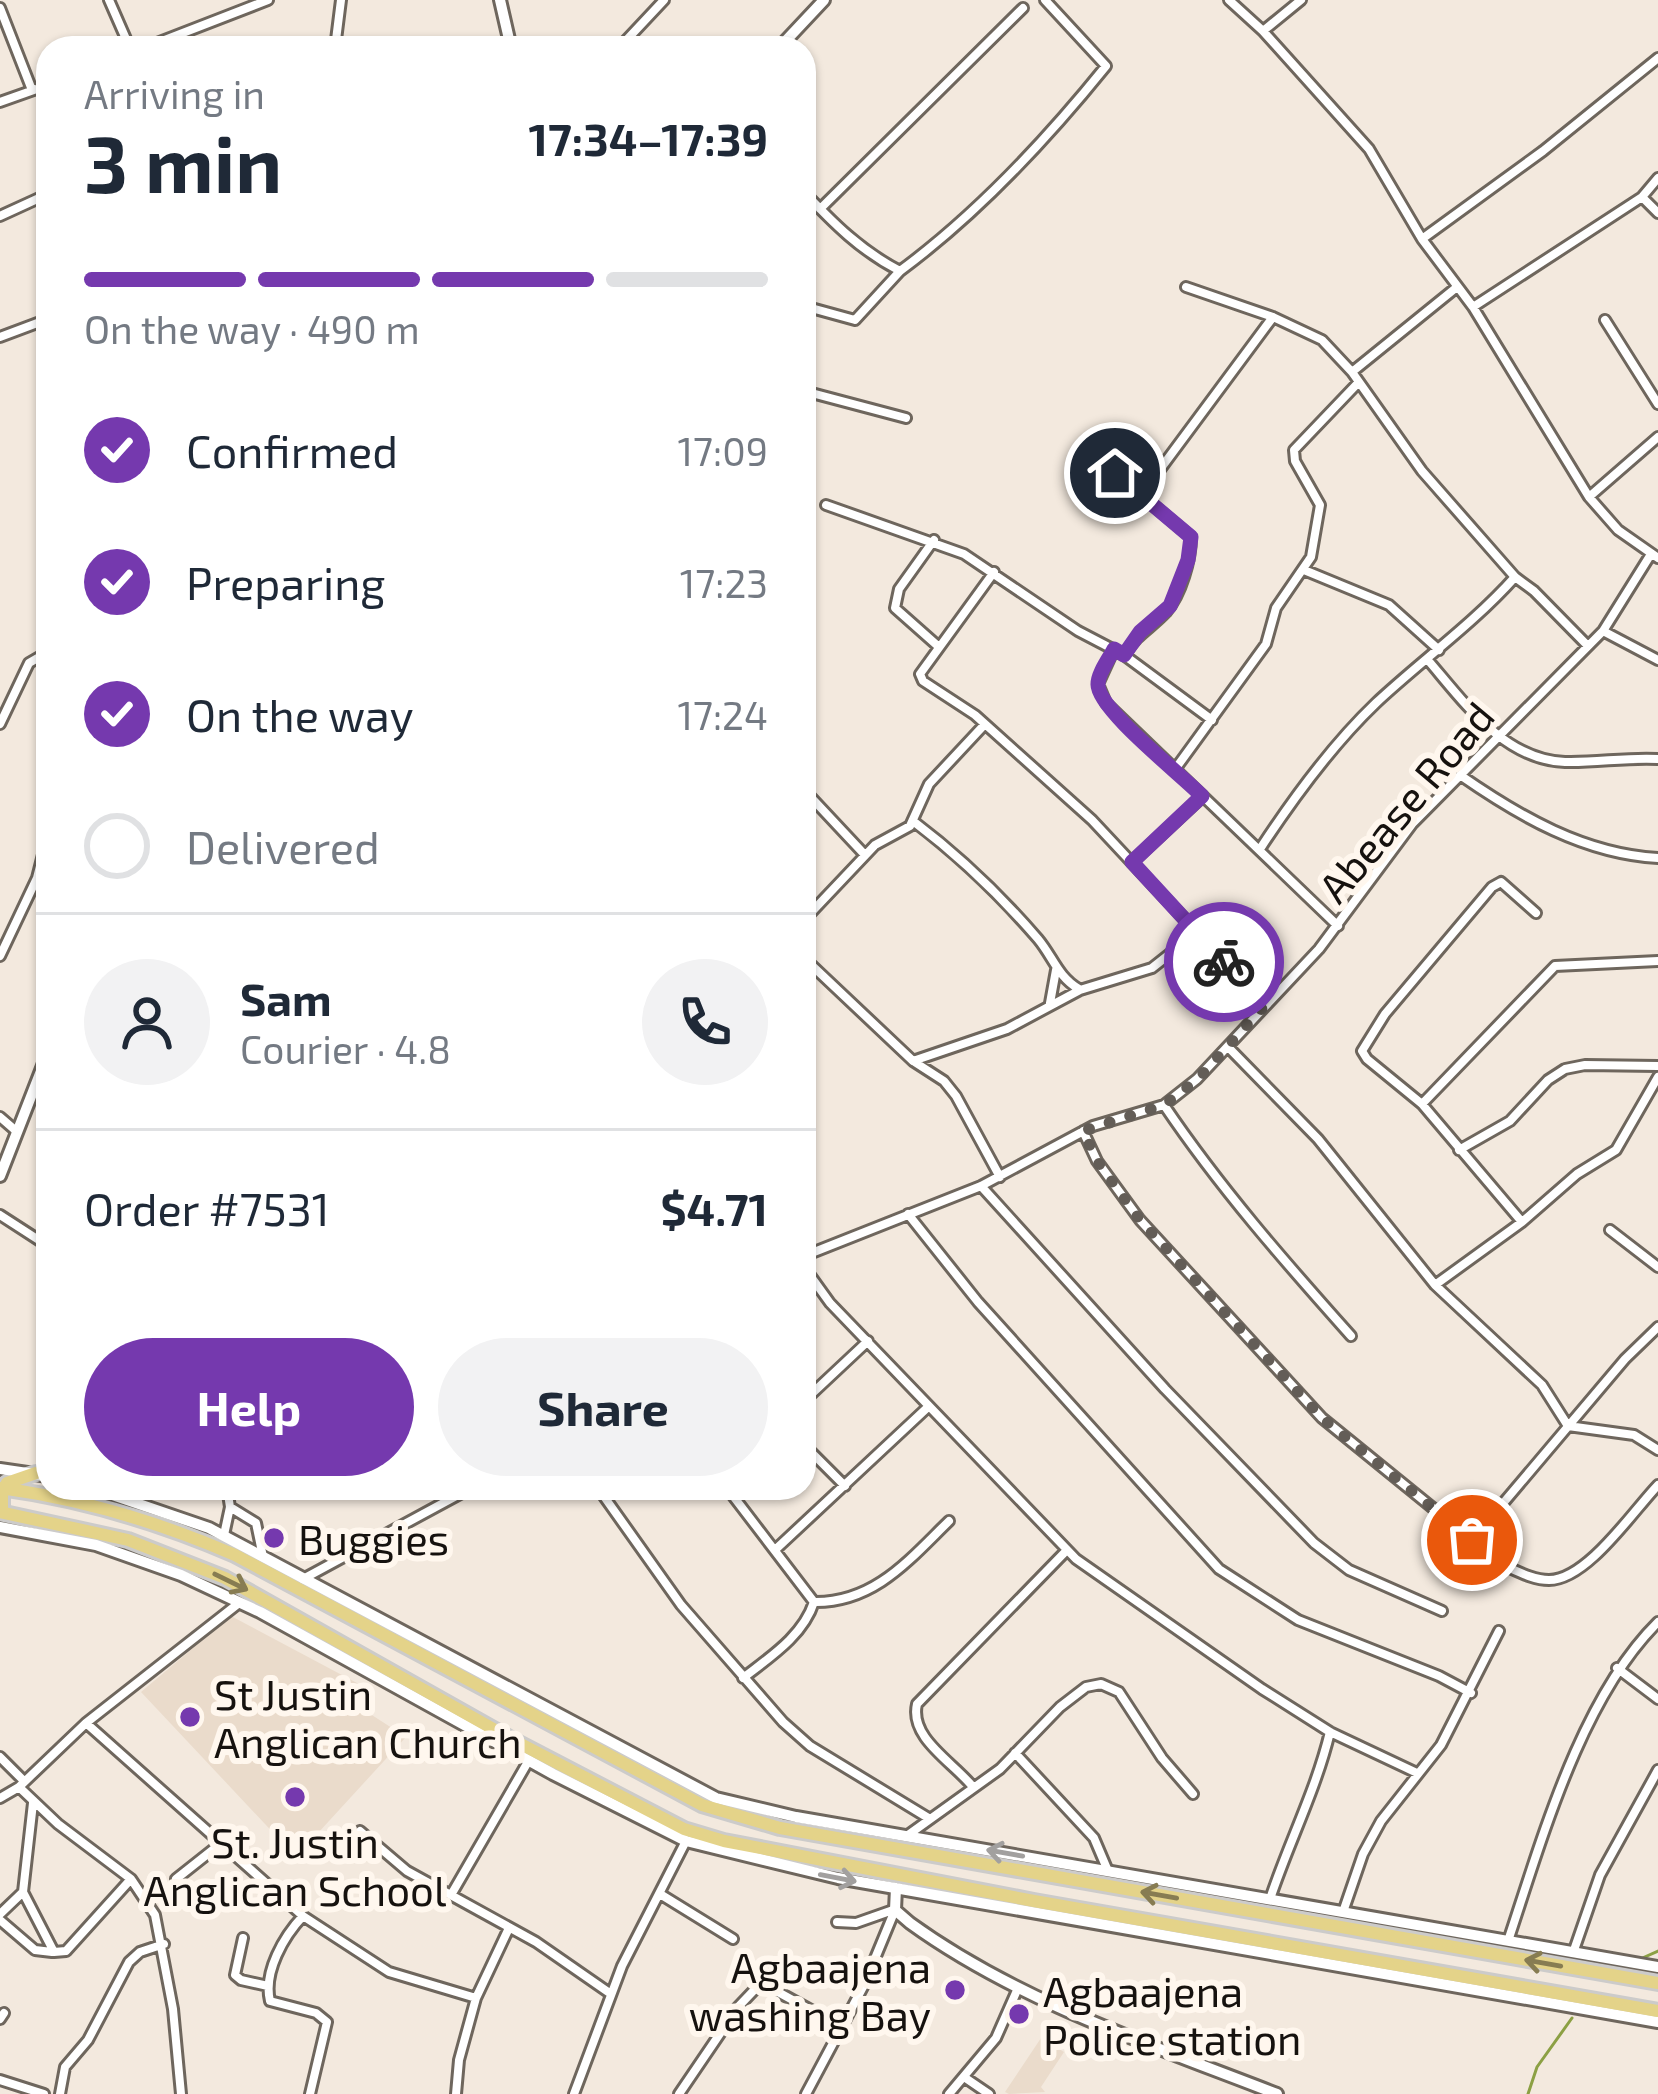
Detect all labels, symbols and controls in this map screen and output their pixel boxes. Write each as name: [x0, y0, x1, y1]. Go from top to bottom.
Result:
text: Arriving in: [84, 70, 265, 117]
text: 17:34–17:39: [528, 111, 768, 165]
text: 3 min: [84, 115, 282, 209]
text: On the way · 490 m: [84, 305, 420, 352]
icon: check: [84, 417, 150, 483]
pin: [1064, 422, 1166, 524]
text: Confirmed: [186, 423, 398, 477]
text: 17:09: [677, 427, 768, 474]
icon: home: [1082, 440, 1148, 506]
icon: check: [84, 549, 150, 615]
text: Preparing: [186, 555, 385, 609]
text: 17:23: [680, 559, 768, 606]
icon: check: [84, 681, 150, 747]
text: On the way: [186, 687, 413, 741]
text: 17:24: [677, 691, 768, 738]
street label: Abease Road: [1307, 691, 1503, 911]
text: Delivered: [186, 819, 380, 873]
courier: [1164, 902, 1284, 1022]
icon: bike: [1191, 929, 1257, 995]
button: person: [84, 959, 210, 1085]
button: phone: [642, 959, 768, 1085]
text: Sam: [240, 971, 332, 1025]
text: Courier · 4.8: [240, 1025, 451, 1072]
text: Order #7531: [84, 1181, 330, 1235]
text: $4.71: [661, 1181, 768, 1235]
button: Help: [84, 1338, 414, 1476]
button: Share: [438, 1338, 768, 1476]
pin: [1421, 1489, 1523, 1591]
icon: bag: [1439, 1507, 1505, 1573]
place label: Buggies: [298, 1513, 449, 1563]
marker: Buggies: [261, 1525, 287, 1551]
one-way arrow: [213, 1572, 248, 1595]
place label: St Justin Anglican Church: [214, 1668, 522, 1766]
marker: St Justin Anglican Church: [177, 1704, 203, 1730]
marker: St. Justin Anglican School: [282, 1784, 308, 1810]
place label: St. Justin Anglican School: [144, 1816, 447, 1914]
one-way arrow: [986, 1841, 1025, 1863]
one-way arrow: [817, 1868, 856, 1890]
one-way arrow: [1140, 1883, 1179, 1906]
place label: Agbaajena washing Bay: [689, 1941, 931, 2039]
one-way arrow: [1524, 1950, 1563, 1973]
place label: Agbaajena Police station: [1043, 1965, 1301, 2063]
marker: Agbaajena washing Bay: [942, 1977, 968, 2003]
marker: Agbaajena Police station: [1006, 2001, 1032, 2027]

